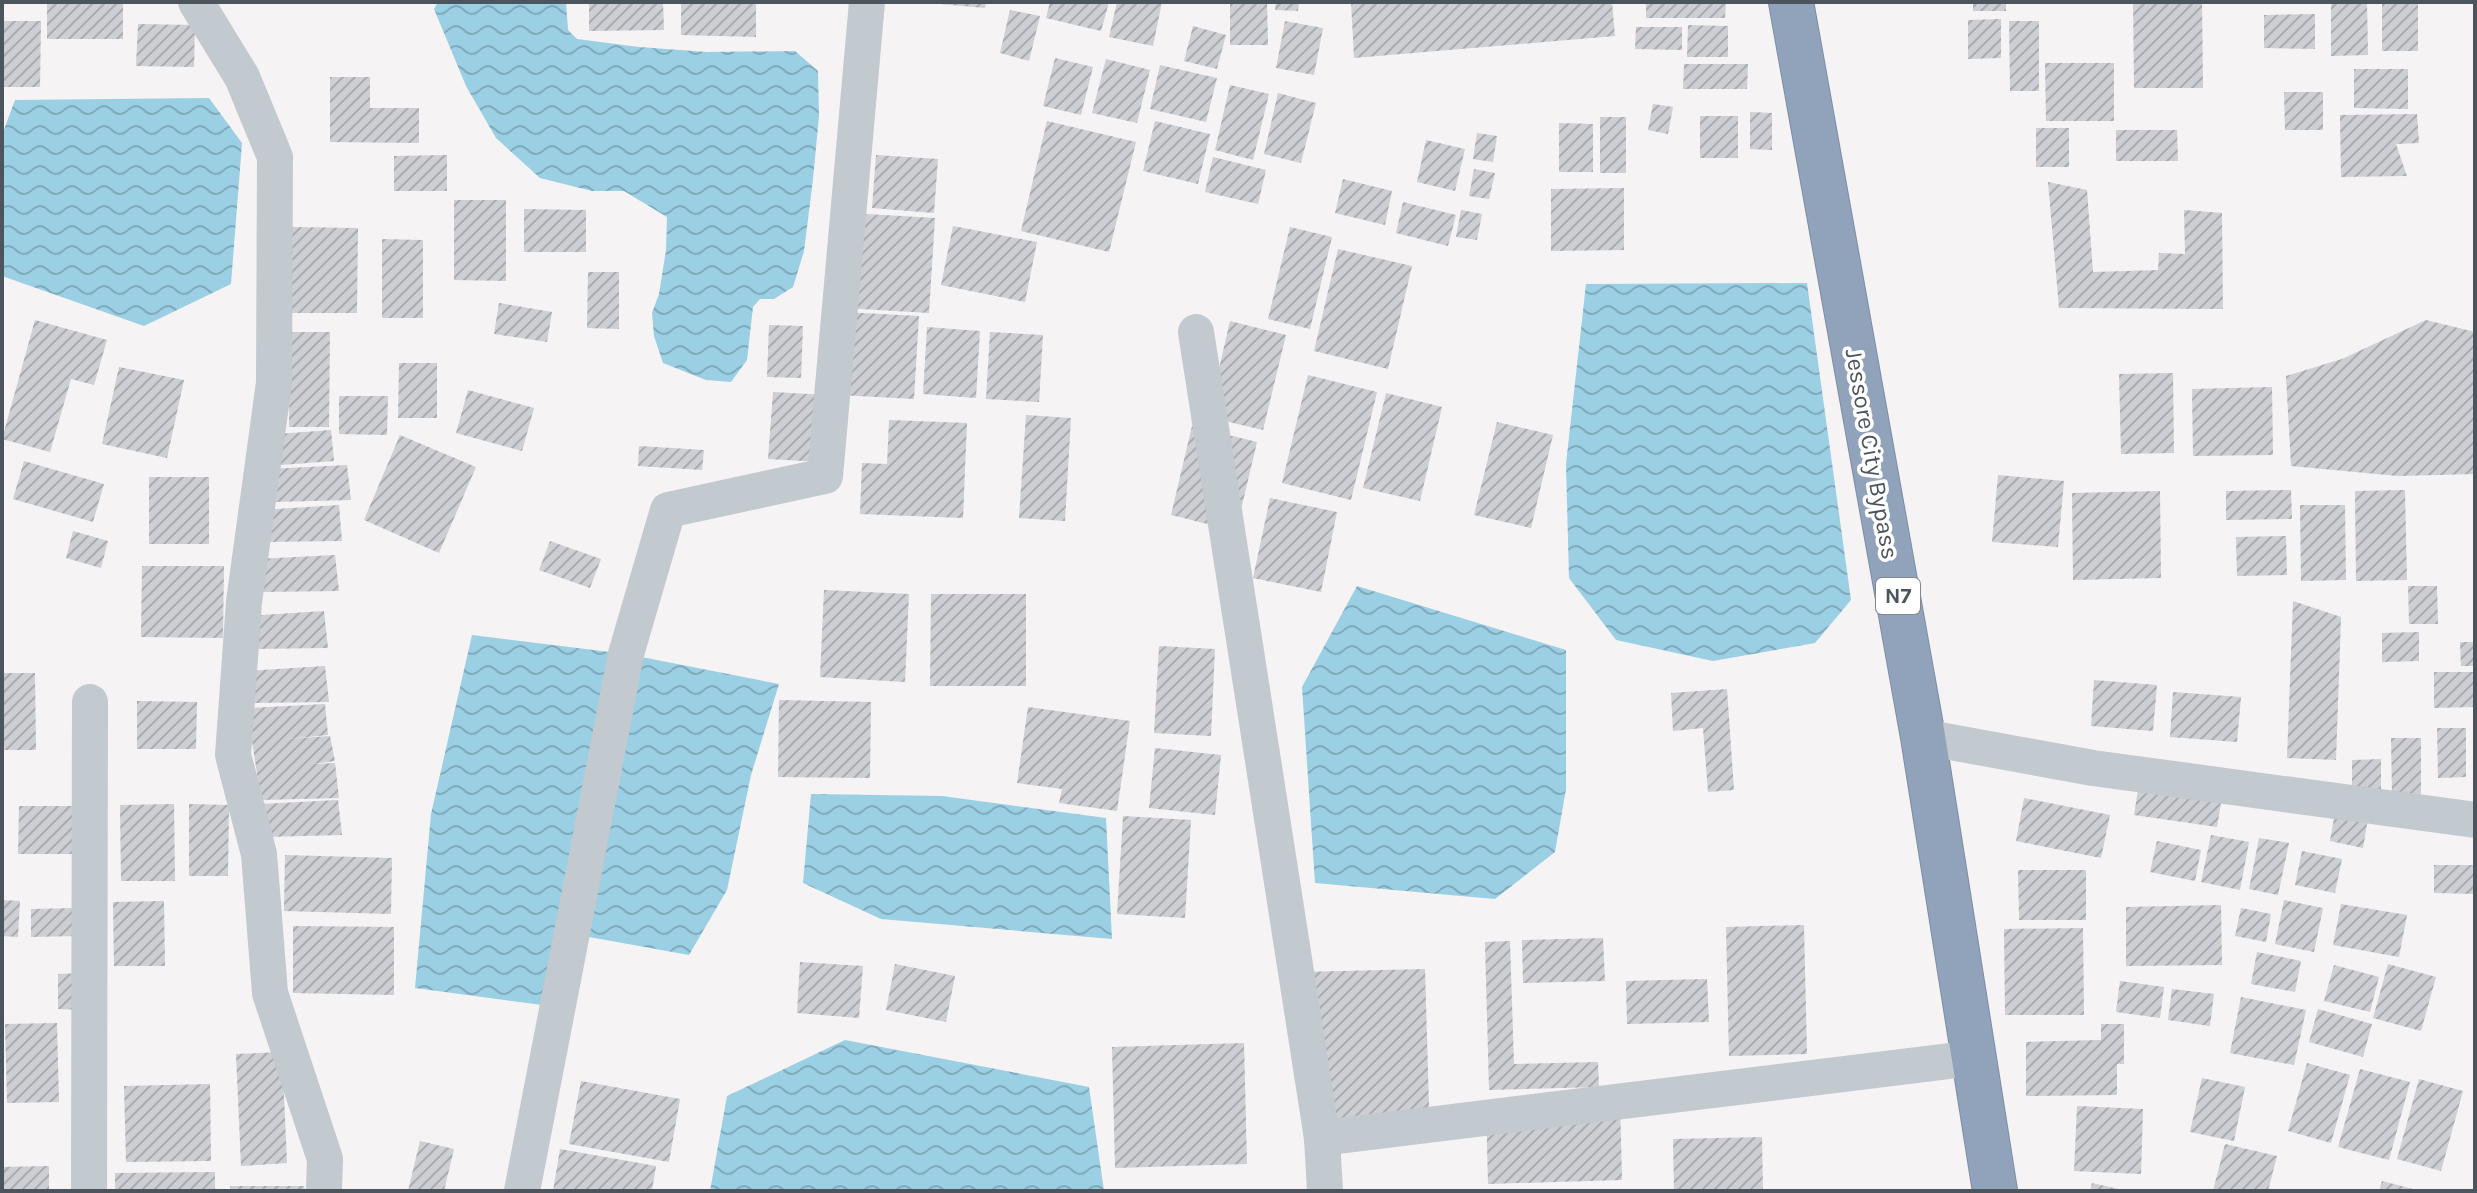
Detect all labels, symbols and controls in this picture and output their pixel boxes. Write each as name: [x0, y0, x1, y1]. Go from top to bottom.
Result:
street label: Jessore City Bypass: [1840, 347, 1904, 561]
road number: N7: [1876, 578, 1920, 614]

